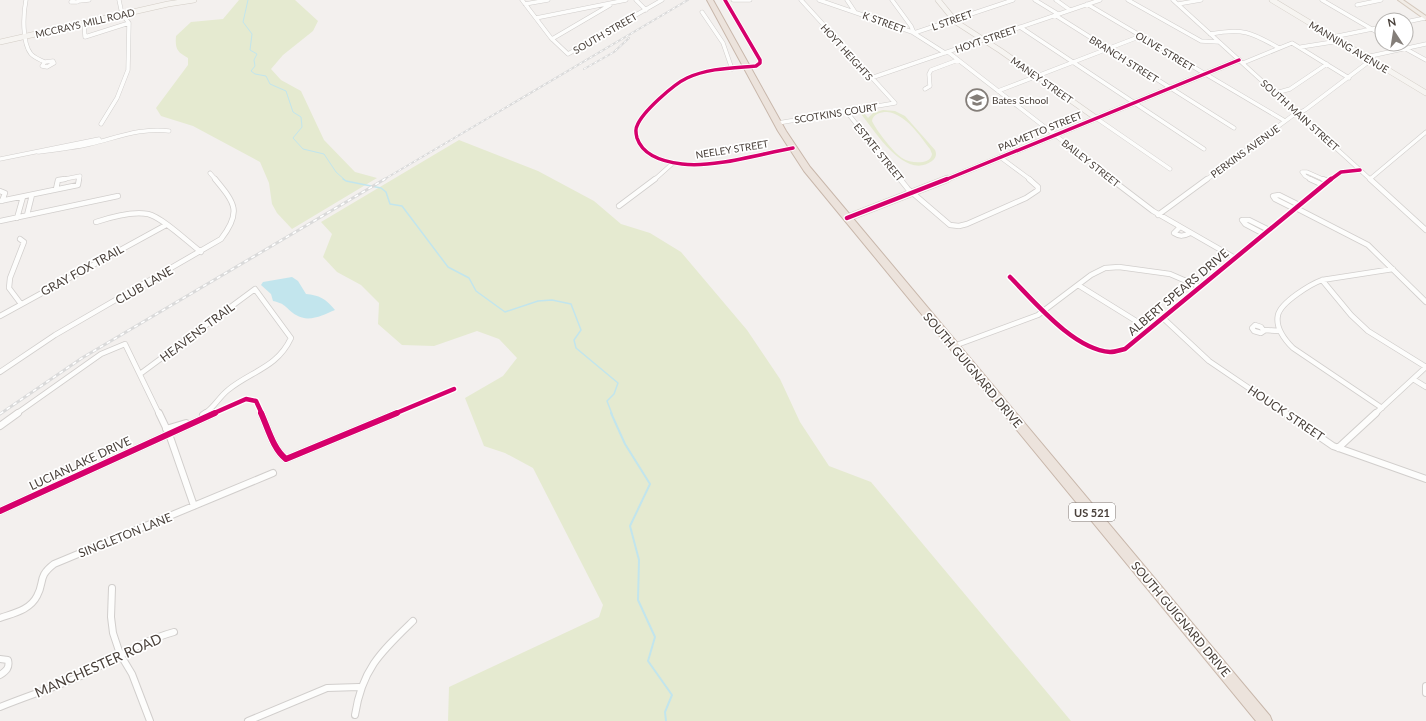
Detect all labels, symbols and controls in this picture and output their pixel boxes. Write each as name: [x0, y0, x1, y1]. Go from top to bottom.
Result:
street label: MCCRAYS MILL ROAD: [34, 6, 136, 40]
street label: L STREET: [930, 7, 974, 33]
street label: K STREET: [861, 9, 907, 35]
street label: SOUTH STREET: [571, 10, 639, 56]
north arrow: [1374, 12, 1414, 52]
street label: MANNING AVENUE: [1307, 18, 1391, 76]
street label: HOYT HEIGHTS: [818, 21, 876, 83]
street label: HOYT STREET: [953, 23, 1019, 55]
street label: OLIVE STREET: [1134, 29, 1196, 73]
street label: BRANCH STREET: [1087, 33, 1161, 85]
street label: MANEY STREET: [1009, 54, 1075, 106]
street label: SOUTH MAIN STREET: [1258, 77, 1342, 153]
school or university icon: Bates School: [964, 87, 990, 113]
place label: Bates School: [992, 94, 1048, 106]
street label: SCOTKINS COURT: [793, 100, 879, 126]
street label: PALMETTO STREET: [996, 109, 1084, 153]
street label: ESTATE STREET: [852, 120, 906, 184]
street label: PERKINS AVENUE: [1208, 122, 1282, 180]
street label: NEELEY STREET: [695, 137, 769, 161]
street label: BAILEY STREET: [1060, 137, 1122, 189]
street label: GRAY FOX TRAIL: [38, 241, 126, 299]
street label: ALBERT SPEARS DRIVE: [1125, 245, 1231, 339]
street label: CLUB LANE: [113, 262, 175, 307]
street label: HEAVENS TRAIL: [157, 299, 237, 365]
street label: SOUTH GUIGNARD DRIVE: [920, 309, 1026, 431]
street label: HOUCK STREET: [1245, 382, 1327, 444]
street label: LUCIANLAKE DRIVE: [27, 433, 133, 493]
road number: US 521: [1069, 503, 1115, 521]
street label: SINGLETON LANE: [76, 509, 174, 561]
street label: SOUTH GUIGNARD DRIVE: [1128, 558, 1234, 680]
street label: MANCHESTER ROAD: [32, 629, 164, 701]

